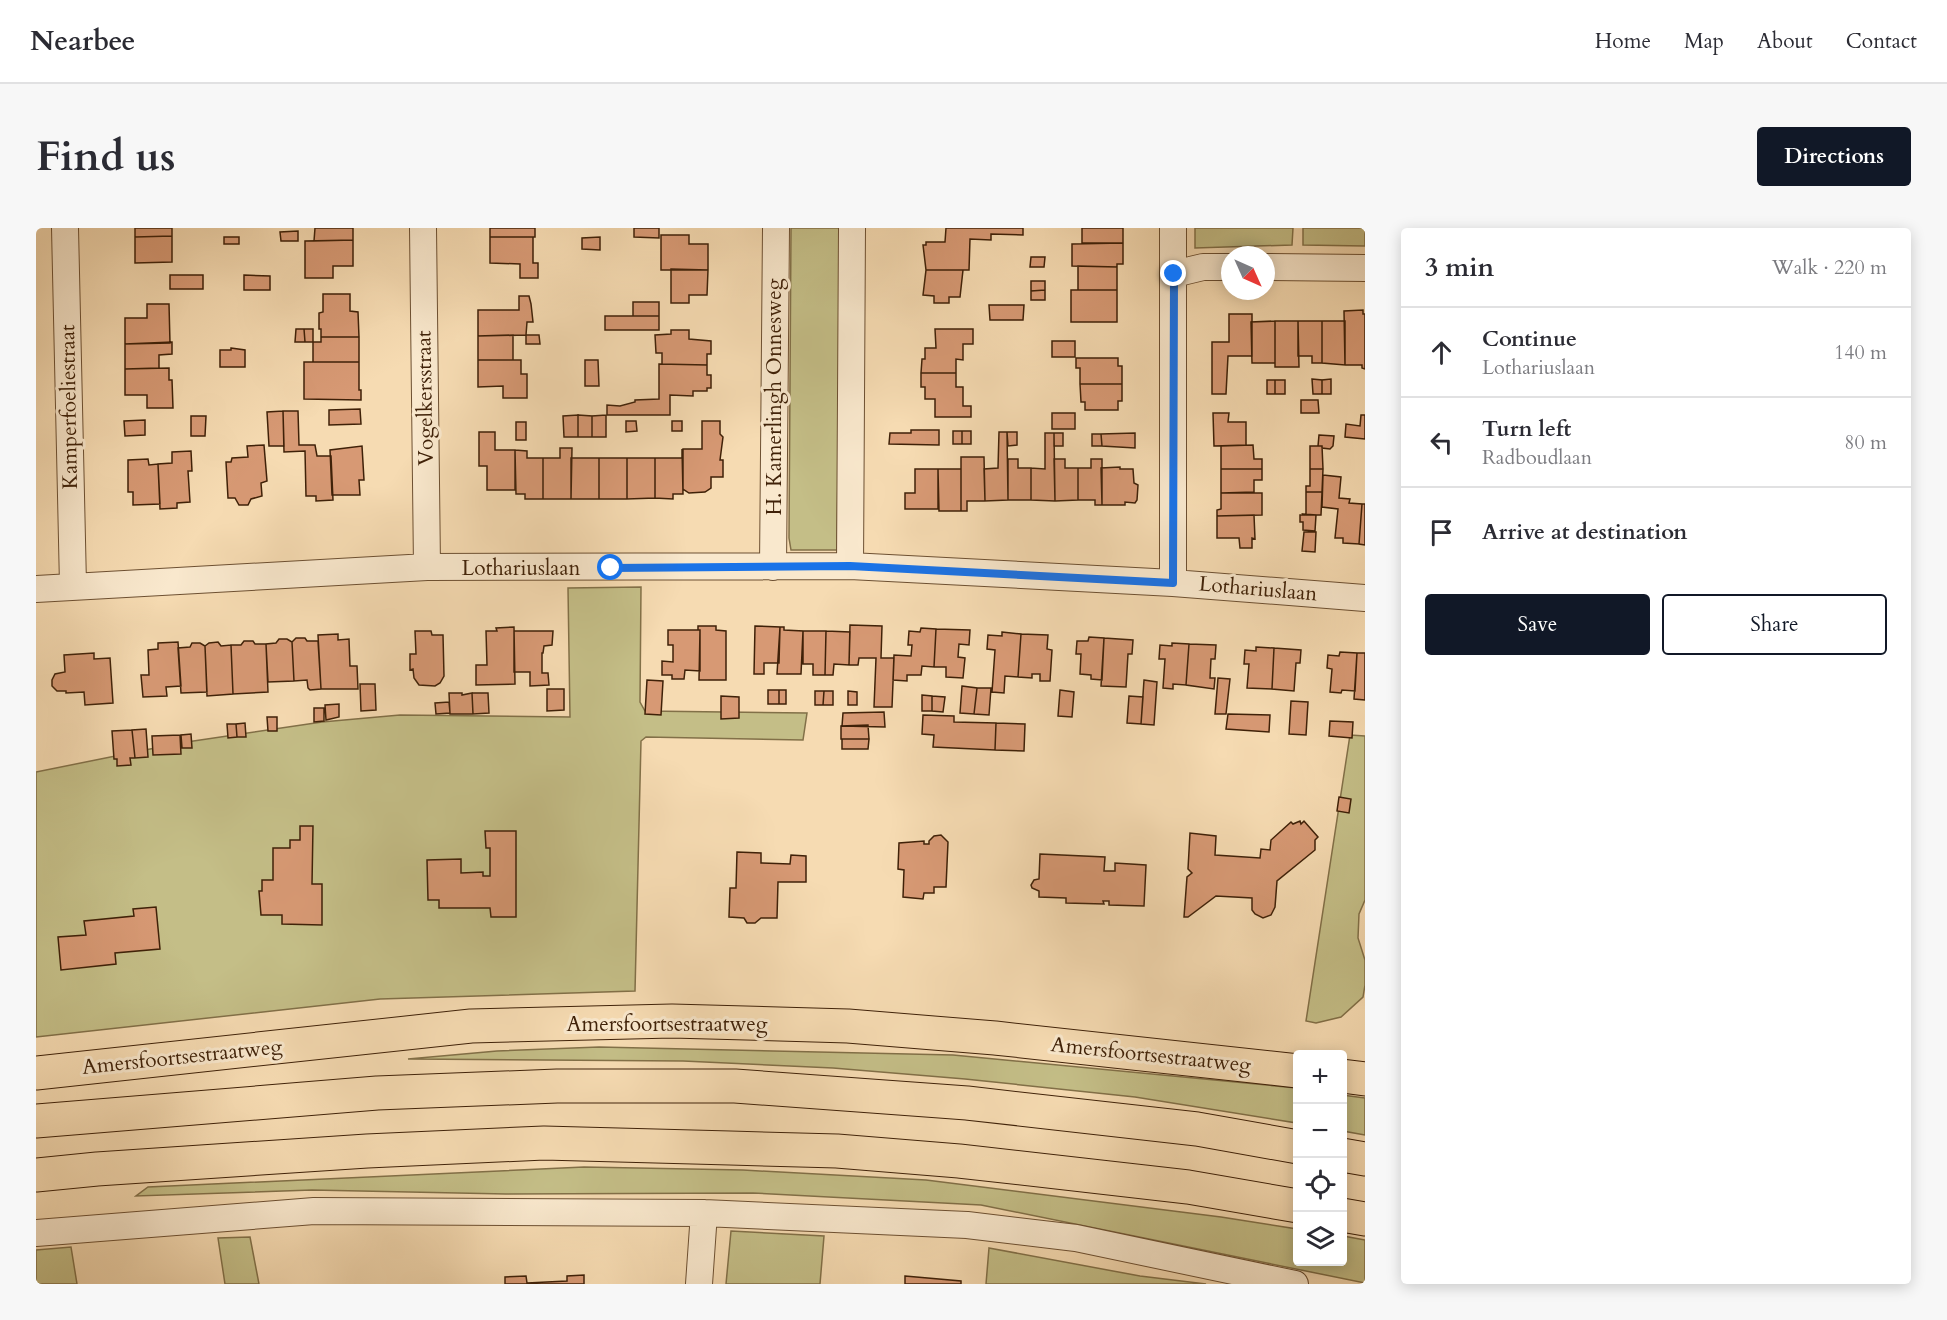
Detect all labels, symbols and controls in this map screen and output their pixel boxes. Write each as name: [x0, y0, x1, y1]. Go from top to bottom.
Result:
text: Nearbee: [30, 22, 135, 60]
text: Home: [1595, 27, 1651, 56]
text: Map: [1684, 27, 1724, 56]
text: About: [1757, 27, 1813, 56]
text: Contact: [1846, 27, 1917, 56]
button: Directions: [1757, 127, 1911, 186]
text: Find us: [36, 128, 176, 185]
north arrow: [1221, 246, 1275, 300]
text: 3 min: [1425, 250, 1494, 285]
text: Walk · 220 m: [1772, 254, 1887, 281]
route end: [1160, 260, 1186, 286]
street label: H. Kamerlingh Onnesweg: [760, 278, 789, 516]
street label: Kamperfoeliestraat: [53, 324, 85, 490]
text: Continue: [1482, 324, 1577, 354]
street label: Vogelkersstraat: [409, 330, 441, 466]
icon: ahead: [1425, 336, 1458, 369]
text: 140 m: [1834, 339, 1887, 366]
text: Lothariuslaan: [1482, 354, 1595, 381]
text: Turn left: [1482, 414, 1571, 444]
icon: left: [1425, 426, 1458, 459]
text: 80 m: [1844, 429, 1887, 456]
text: Radboudlaan: [1482, 444, 1592, 471]
icon: arrive: [1425, 516, 1458, 549]
text: Arrive at destination: [1482, 517, 1687, 547]
street label: Lothariuslaan: [462, 554, 580, 583]
route start: [597, 554, 623, 580]
street label: Lothariuslaan: [1198, 569, 1319, 609]
button: Save: [1425, 594, 1650, 655]
button: Share: [1662, 594, 1887, 655]
street label: Amersfoortsestraatweg: [566, 1010, 768, 1039]
street label: Amersfoortsestraatweg: [1049, 1030, 1253, 1080]
street label: Amersfoortsestraatweg: [80, 1032, 284, 1082]
map controls: [1293, 1050, 1347, 1266]
button: +: [1293, 1050, 1347, 1104]
button: −: [1293, 1104, 1347, 1158]
button: locate: [1293, 1158, 1347, 1212]
button: layers: [1293, 1212, 1347, 1266]

